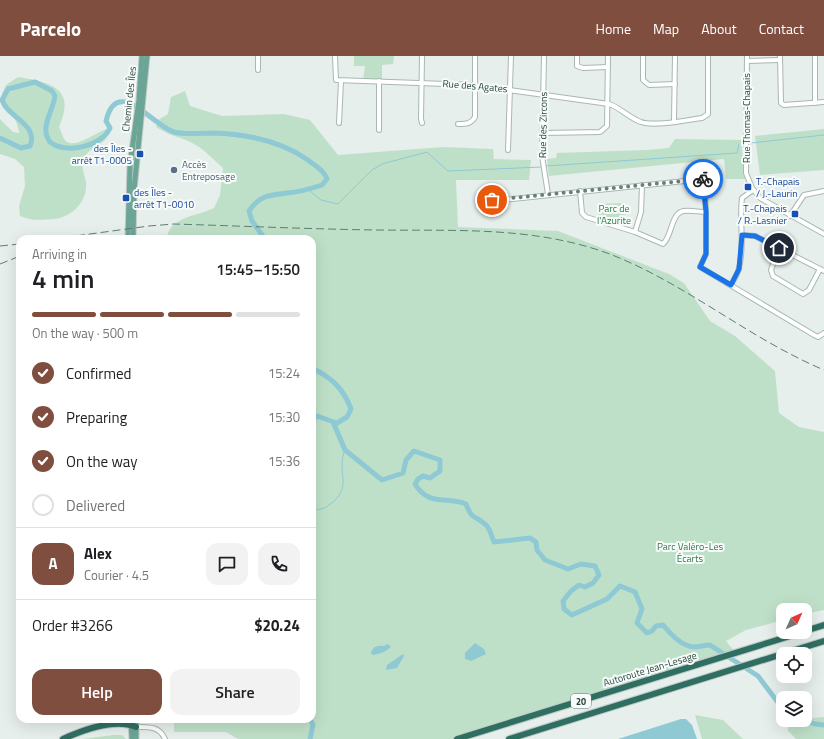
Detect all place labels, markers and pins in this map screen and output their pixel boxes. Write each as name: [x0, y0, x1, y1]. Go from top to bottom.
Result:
place label: des Îles - arrêt T1-0005: [72, 141, 132, 168]
marker: des Îles - arrêt T1-0005: [135, 149, 145, 159]
place label: Accès Entreposage: [182, 157, 235, 184]
marker: Accès Entreposage: [169, 165, 179, 175]
place label: T.-Chapais / J.-Laurin: [756, 174, 800, 201]
marker: T.-Chapais / J.-Laurin: [743, 182, 753, 192]
pin: [475, 183, 509, 217]
place label: des Îles - arrêt T1-0010: [134, 185, 195, 212]
marker: des Îles - arrêt T1-0010: [121, 193, 131, 203]
place label: T.-Chapais / R.-Lasnier: [738, 201, 788, 228]
marker: T.-Chapais / R.-Lasnier: [790, 209, 800, 219]
pin: [762, 231, 796, 265]

